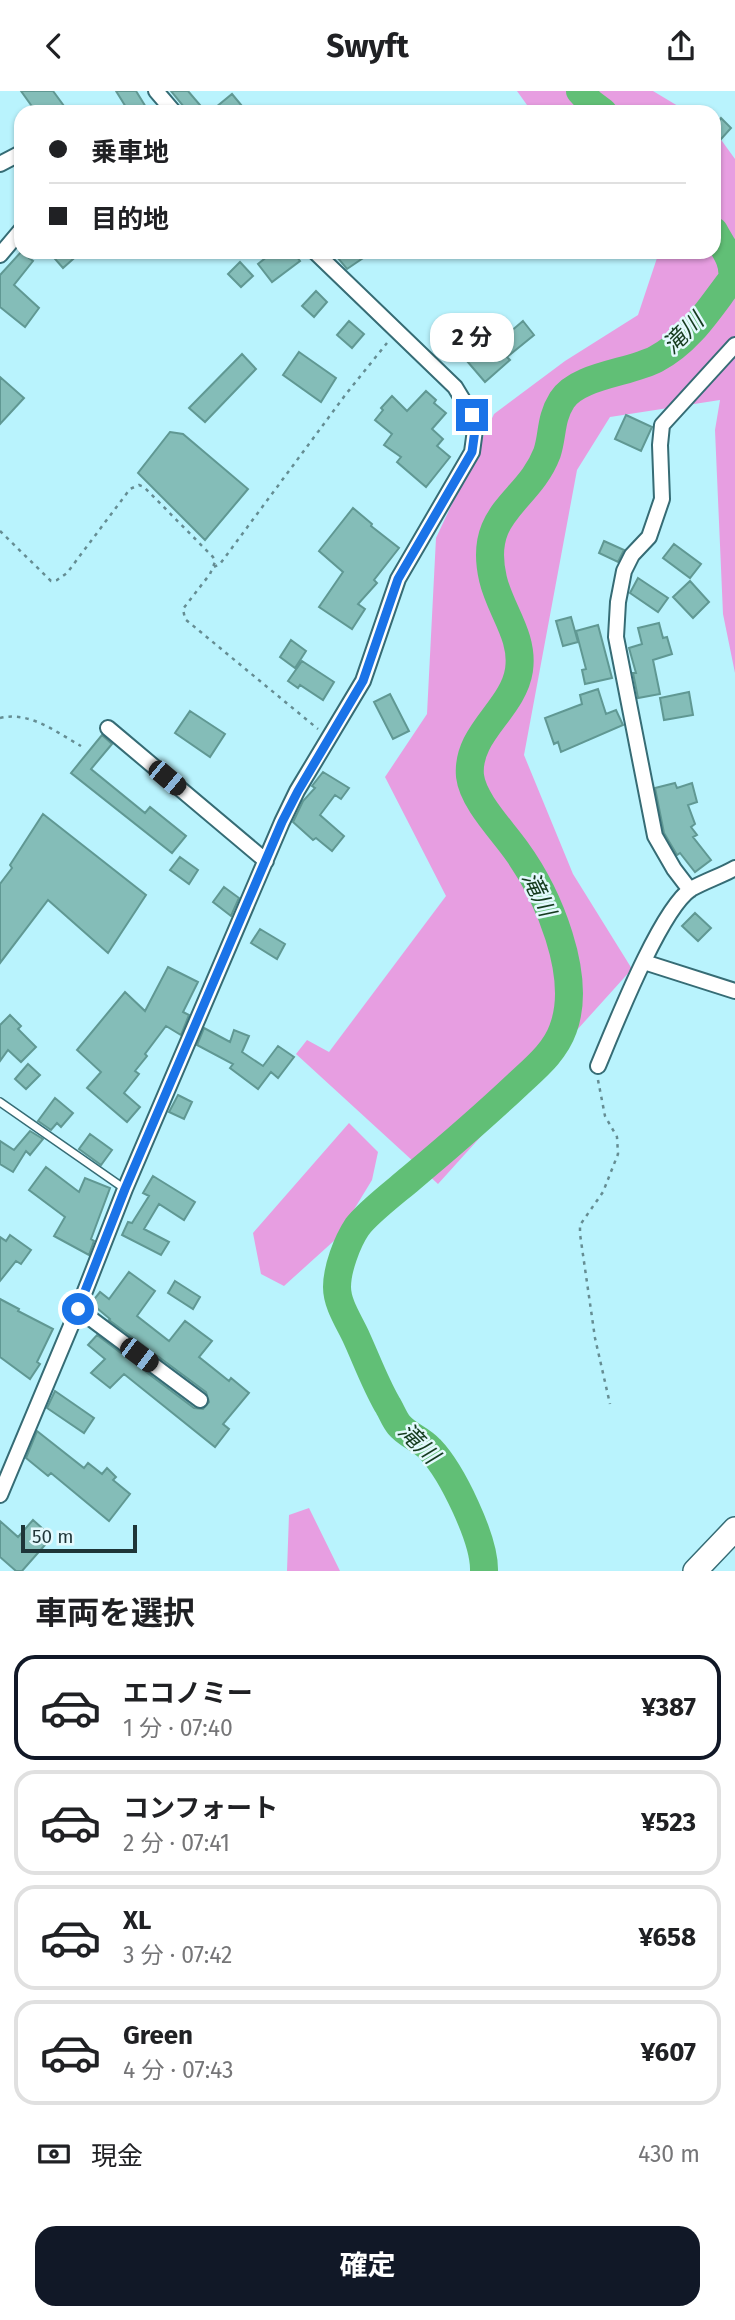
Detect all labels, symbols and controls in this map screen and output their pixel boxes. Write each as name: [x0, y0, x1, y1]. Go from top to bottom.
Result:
icon: back: [35, 27, 73, 65]
text: Swyft: [326, 27, 409, 65]
icon: share: [662, 27, 700, 65]
text: 乗車地: [91, 137, 169, 168]
text: 目的地: [91, 204, 169, 235]
water label: 滝川: [657, 305, 711, 359]
callout: 2 分: [430, 313, 514, 363]
text: 2 分: [452, 323, 492, 351]
route end: [456, 399, 488, 431]
car: [145, 756, 190, 800]
water label: 滝川: [516, 867, 563, 924]
route start: [62, 1293, 94, 1325]
car: [116, 1334, 163, 1376]
water label: 滝川: [393, 1417, 447, 1471]
scale bar: [21, 1522, 136, 1554]
text: 50 m: [32, 1525, 73, 1548]
text: 車両を選択: [35, 1594, 195, 1632]
icon: car: [39, 1676, 102, 1739]
text: エコノミー: [123, 1678, 253, 1709]
text: ¥387: [641, 1692, 696, 1723]
text: 1 分 · 07:40: [123, 1714, 233, 1742]
icon: car: [39, 1791, 102, 1854]
text: コンフォート: [123, 1793, 278, 1824]
text: ¥523: [641, 1807, 696, 1838]
text: 2 分 · 07:41: [123, 1829, 230, 1857]
text: XL: [123, 1905, 151, 1936]
icon: car: [39, 1906, 102, 1969]
text: ¥658: [638, 1922, 696, 1953]
text: 3 分 · 07:42: [123, 1941, 232, 1969]
text: Green: [123, 2020, 193, 2051]
icon: car: [39, 2021, 102, 2084]
text: ¥607: [640, 2037, 696, 2068]
text: 4 分 · 07:43: [123, 2056, 233, 2084]
icon: cash: [35, 2135, 73, 2173]
text: 430 m: [638, 2140, 700, 2168]
text: 現金: [91, 2141, 143, 2172]
button: 確定: [35, 2226, 700, 2306]

